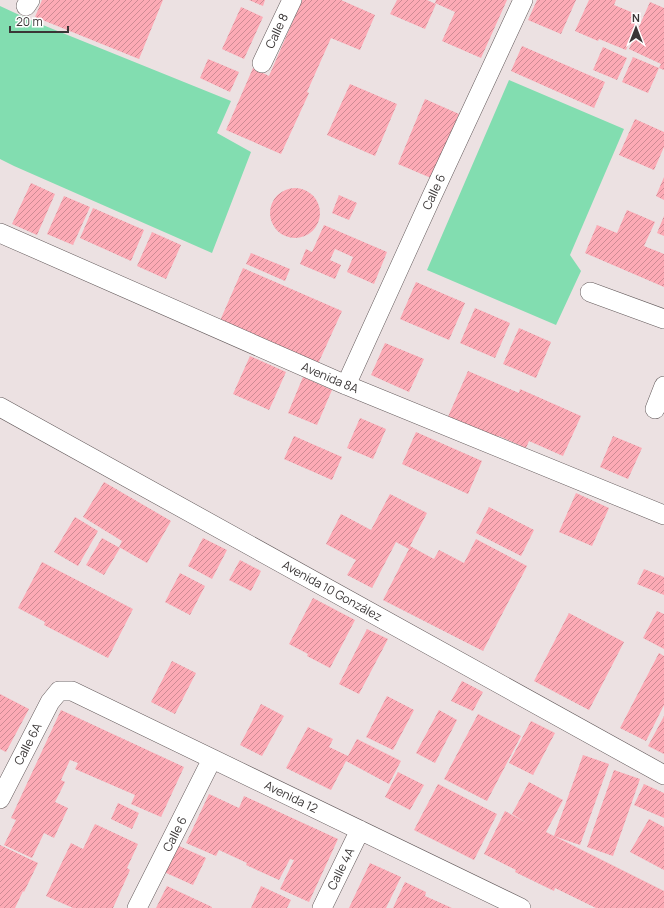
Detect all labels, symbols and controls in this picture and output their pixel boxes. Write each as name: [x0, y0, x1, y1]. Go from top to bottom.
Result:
scale bar: [10, 8, 68, 34]
north arrow: [616, 8, 656, 48]
street label: Calle 8: [261, 10, 292, 51]
text: N: [632, 10, 640, 25]
text: 20 m: [16, 13, 43, 30]
street label: Calle 6: [418, 171, 449, 212]
street label: Avenida 8A: [299, 358, 362, 397]
street label: Avenida 10 González: [279, 556, 385, 625]
street label: Calle 6A: [10, 719, 46, 768]
street label: Avenida 12: [262, 776, 321, 817]
street label: Calle 6: [158, 813, 191, 854]
street label: Calle 4A: [323, 844, 358, 893]

